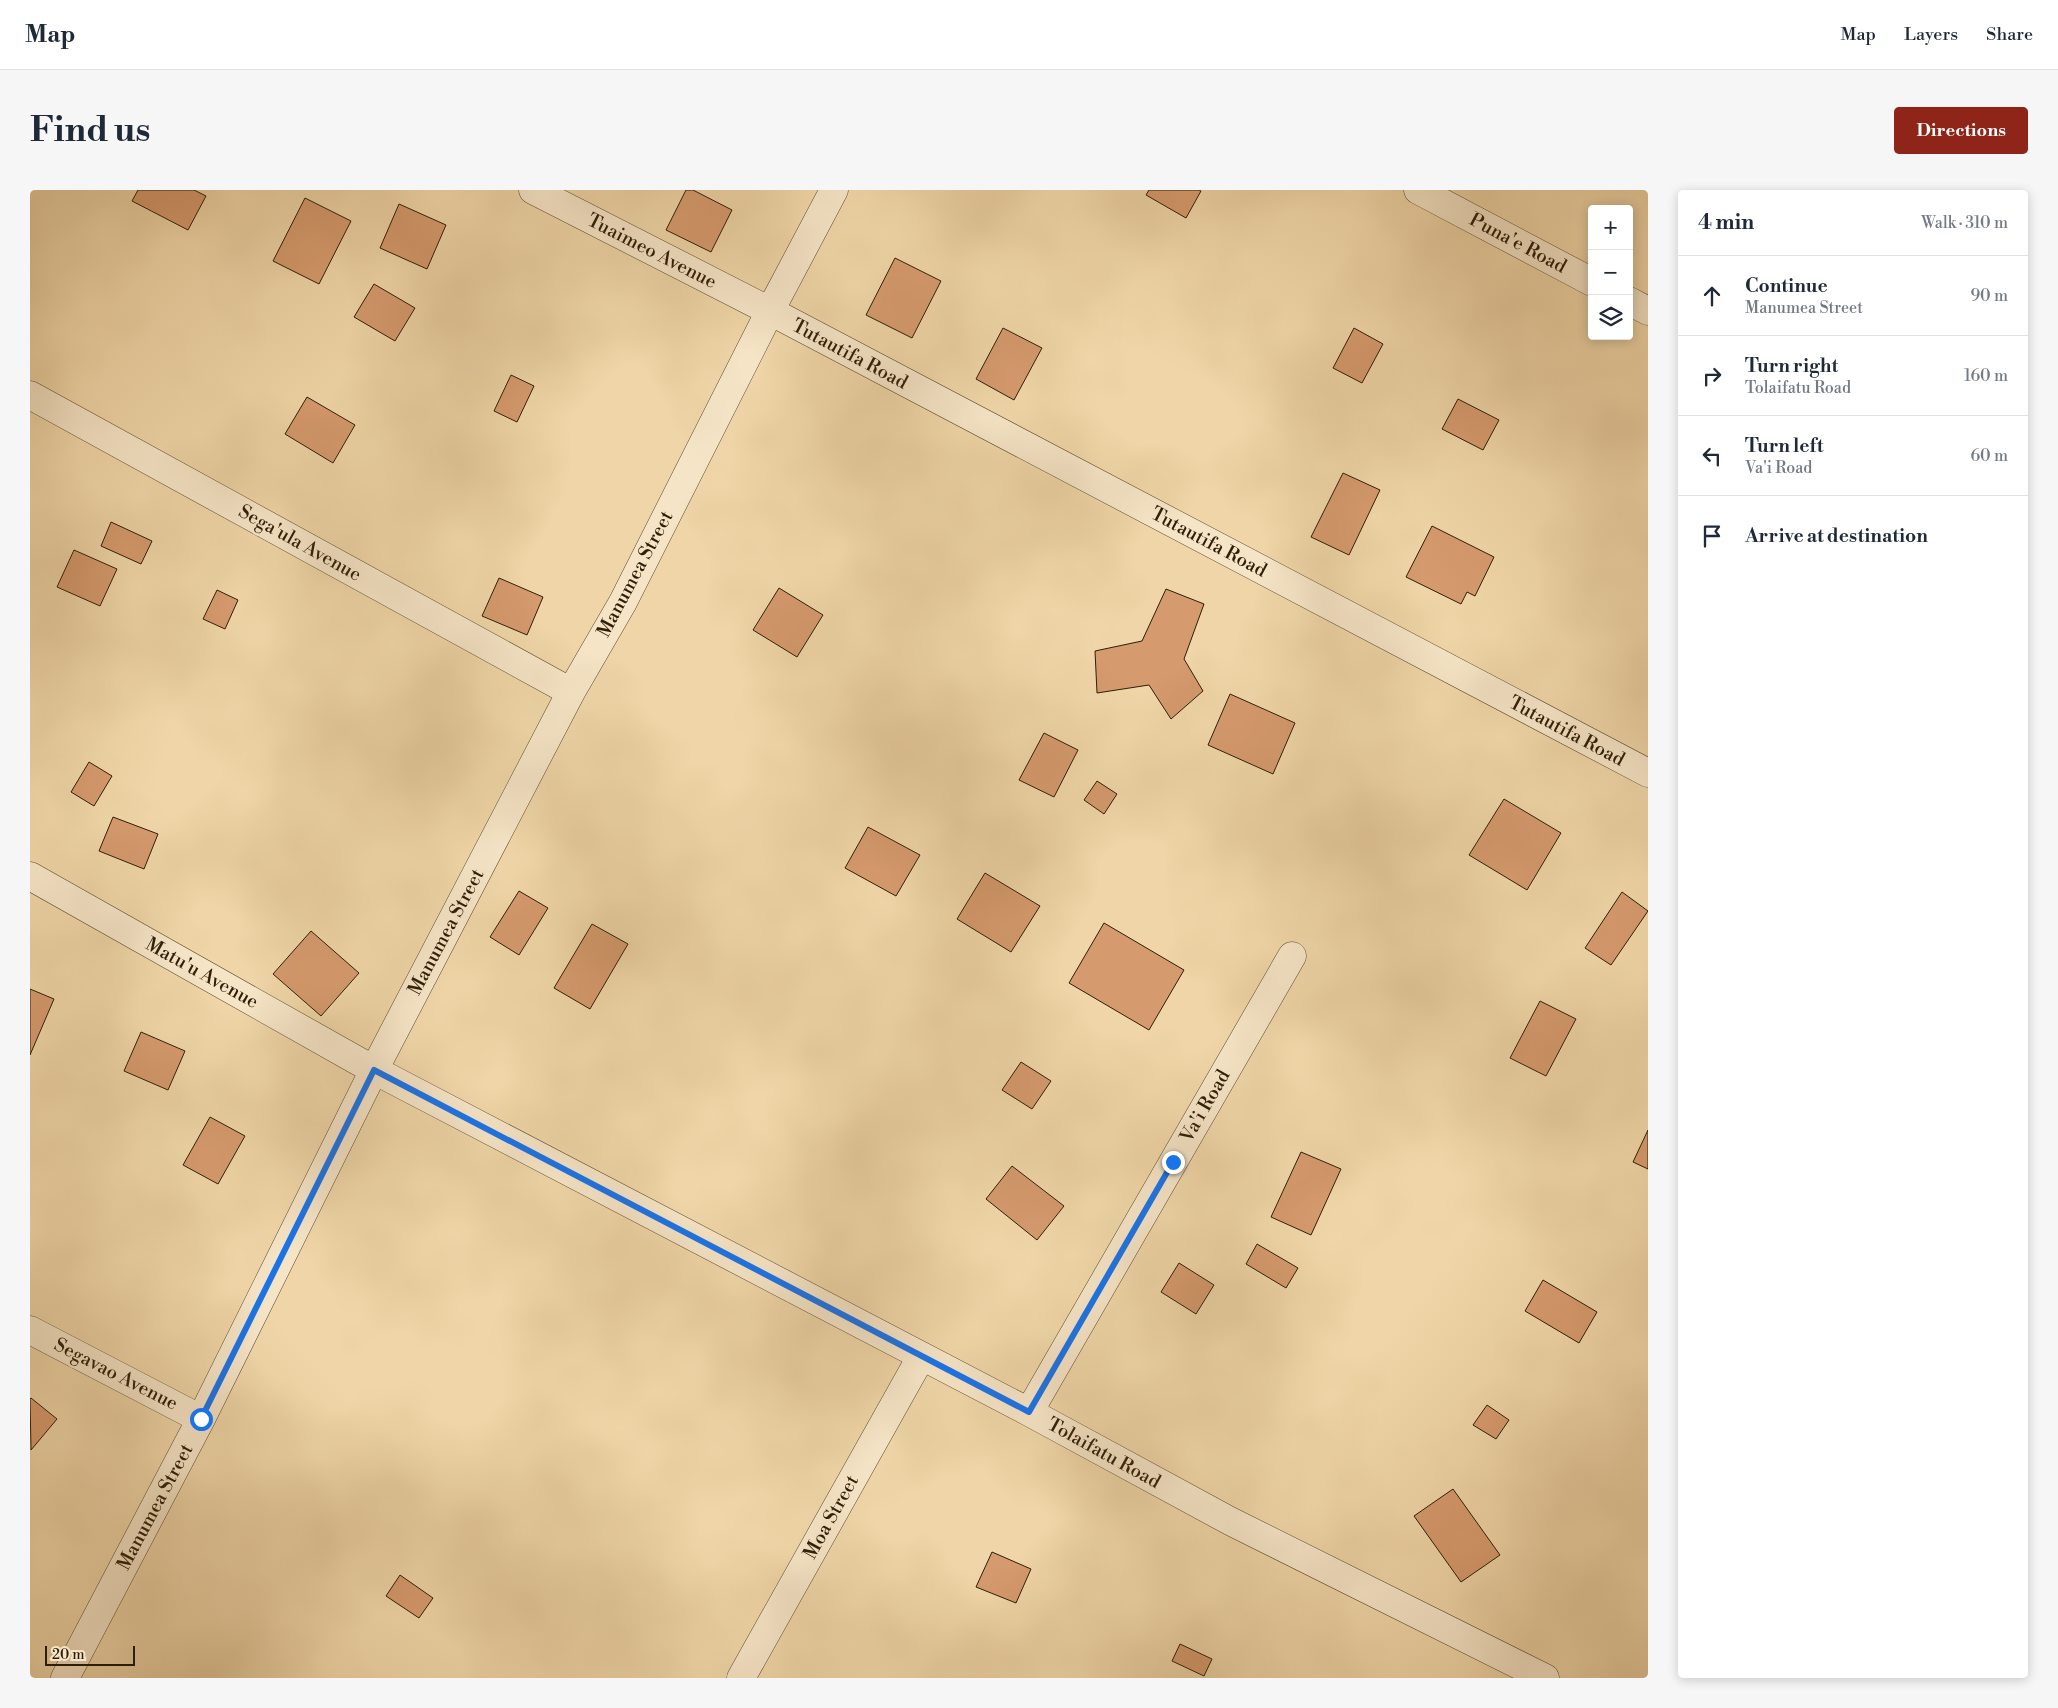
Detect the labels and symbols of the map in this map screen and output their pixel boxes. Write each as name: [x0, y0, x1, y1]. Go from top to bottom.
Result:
street label: Puna'e Road: [1465, 207, 1571, 279]
street label: Tuaimeo Avenue: [583, 208, 721, 294]
street label: Tutautifa Road: [788, 313, 912, 395]
street label: Sega'ula Avenue: [234, 499, 366, 587]
street label: Tutautifa Road: [1147, 501, 1271, 583]
street label: Manumea Street: [592, 506, 679, 641]
street label: Tutautifa Road: [1505, 690, 1629, 772]
street label: Manumea Street: [403, 864, 490, 999]
street label: Matu'u Avenue: [141, 932, 263, 1014]
street label: Va'i Road: [1174, 1065, 1236, 1148]
route end: [1162, 1151, 1185, 1174]
street label: Segavao Avenue: [50, 1332, 182, 1416]
route start: [190, 1408, 213, 1431]
street label: Tolaifatu Road: [1043, 1412, 1165, 1494]
street label: Manumea Street: [112, 1439, 199, 1574]
street label: Moa Street: [798, 1470, 864, 1563]
scale bar: [45, 1643, 135, 1666]

